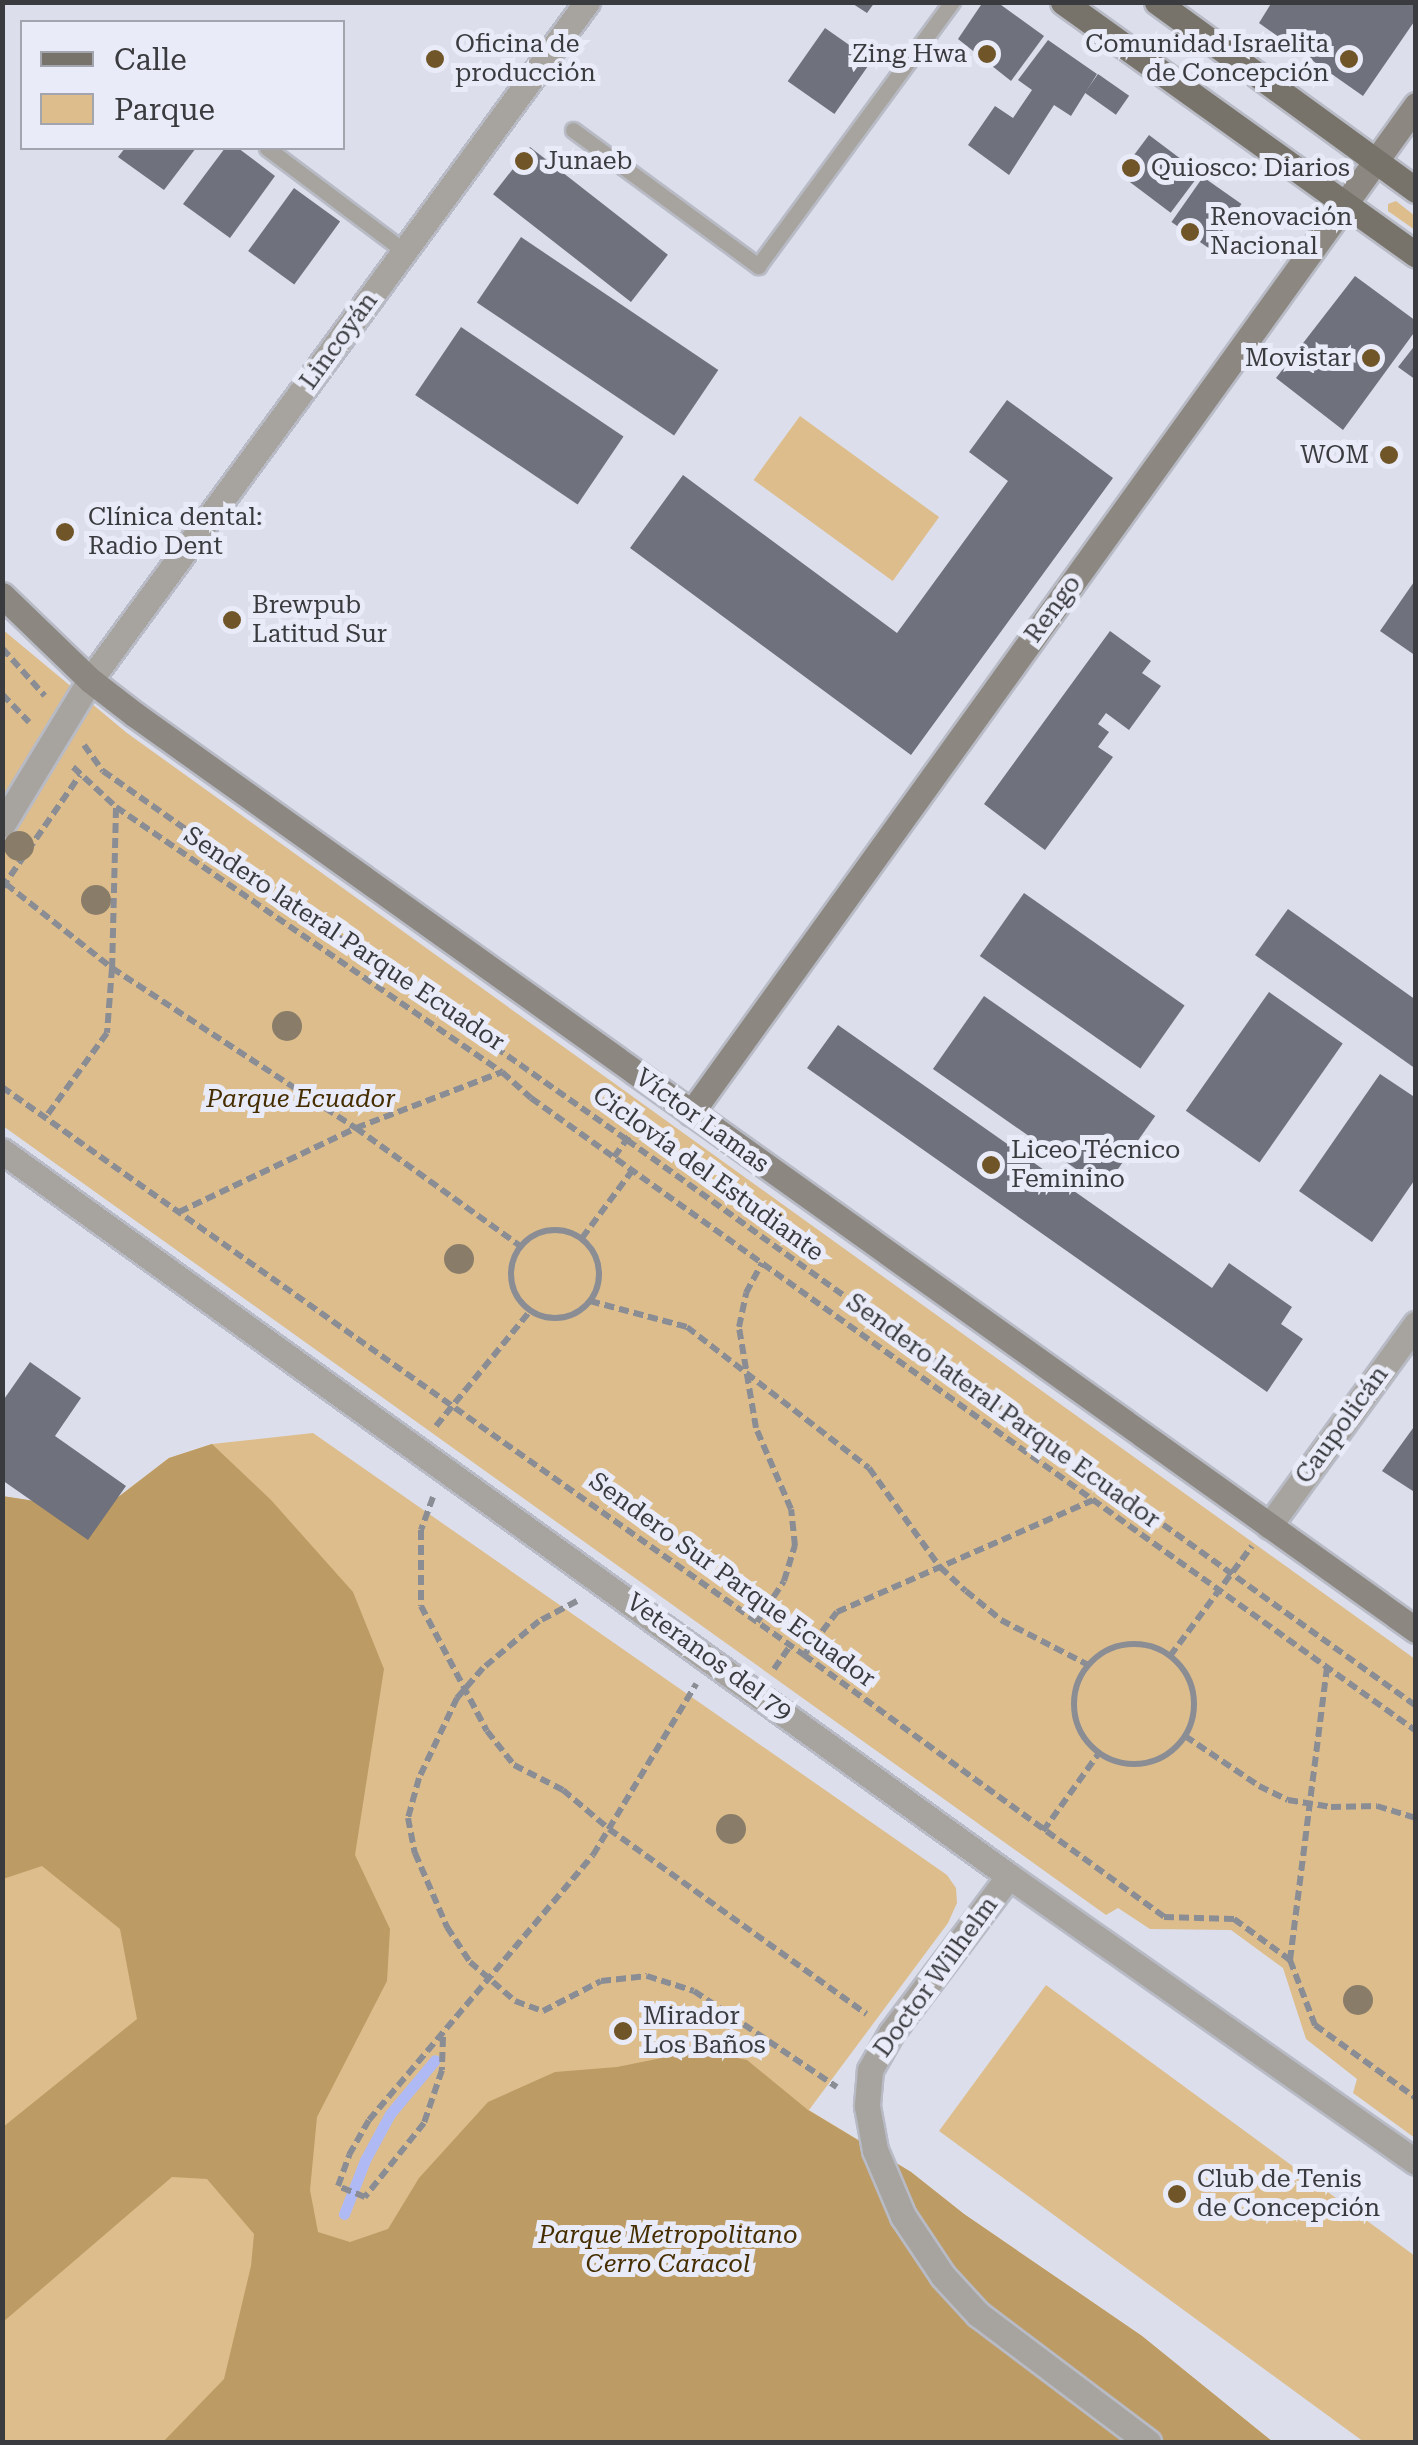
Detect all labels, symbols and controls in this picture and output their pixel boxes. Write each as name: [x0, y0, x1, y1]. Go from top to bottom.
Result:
legend: [20, 20, 345, 150]
place label: Oficina de producción: [455, 30, 596, 89]
place label: Comunidad Israelita de Concepción: [1085, 30, 1329, 89]
place label: Zing Hwa: [852, 39, 967, 69]
text: Calle: [114, 42, 187, 77]
marker: Zing Hwa: [976, 43, 998, 65]
marker: Oficina de producción: [424, 48, 446, 70]
marker: Comunidad Israelita de Concepción: [1338, 48, 1360, 70]
text: Parque: [114, 92, 215, 127]
place label: Junaeb: [544, 146, 632, 176]
marker: Junaeb: [513, 150, 535, 172]
place label: Quiosco: Diarios: [1151, 153, 1350, 183]
marker: Quiosco: Diarios: [1120, 157, 1142, 179]
place label: Renovación Nacional: [1210, 203, 1352, 262]
marker: Renovación Nacional: [1179, 221, 1201, 243]
street label: Lincoyán: [294, 287, 384, 395]
place label: Movistar: [1245, 343, 1351, 373]
marker: Movistar: [1360, 347, 1382, 369]
place label: WOM: [1300, 440, 1369, 470]
marker: WOM: [1378, 444, 1400, 466]
place label: Clínica dental: Radio Dent: [88, 503, 262, 562]
marker: Clínica dental: Radio Dent: [52, 519, 78, 545]
street label: Rengo: [1019, 570, 1087, 648]
place label: Brewpub Latitud Sur: [252, 591, 387, 650]
marker: Brewpub Latitud Sur: [221, 609, 243, 631]
street label: Sendero lateral Parque Ecuador: [178, 820, 510, 1058]
street label: Víctor Lamas: [629, 1062, 775, 1180]
street label: Ciclovía del Estudiante: [587, 1080, 829, 1268]
park label: Parque Ecuador: [206, 1084, 396, 1114]
place label: Liceo Técnico Feminino: [1011, 1136, 1180, 1195]
marker: Liceo Técnico Feminino: [980, 1154, 1002, 1176]
street label: Sendero lateral Parque Ecuador: [841, 1287, 1165, 1535]
street label: Caupolicán: [1289, 1360, 1395, 1490]
street label: Sendero Sur Parque Ecuador: [583, 1466, 881, 1694]
street label: Veteranos del 79: [620, 1587, 798, 1727]
street label: Doctor Wilhelm: [868, 1891, 1004, 2063]
place label: Mirador Los Baños: [643, 2002, 766, 2061]
marker: Mirador Los Baños: [612, 2020, 634, 2042]
place label: Club de Tenis de Concepción: [1197, 2165, 1380, 2224]
marker: Club de Tenis de Concepción: [1166, 2183, 1188, 2205]
park label: Parque Metropolitano Cerro Caracol: [539, 2221, 797, 2280]

